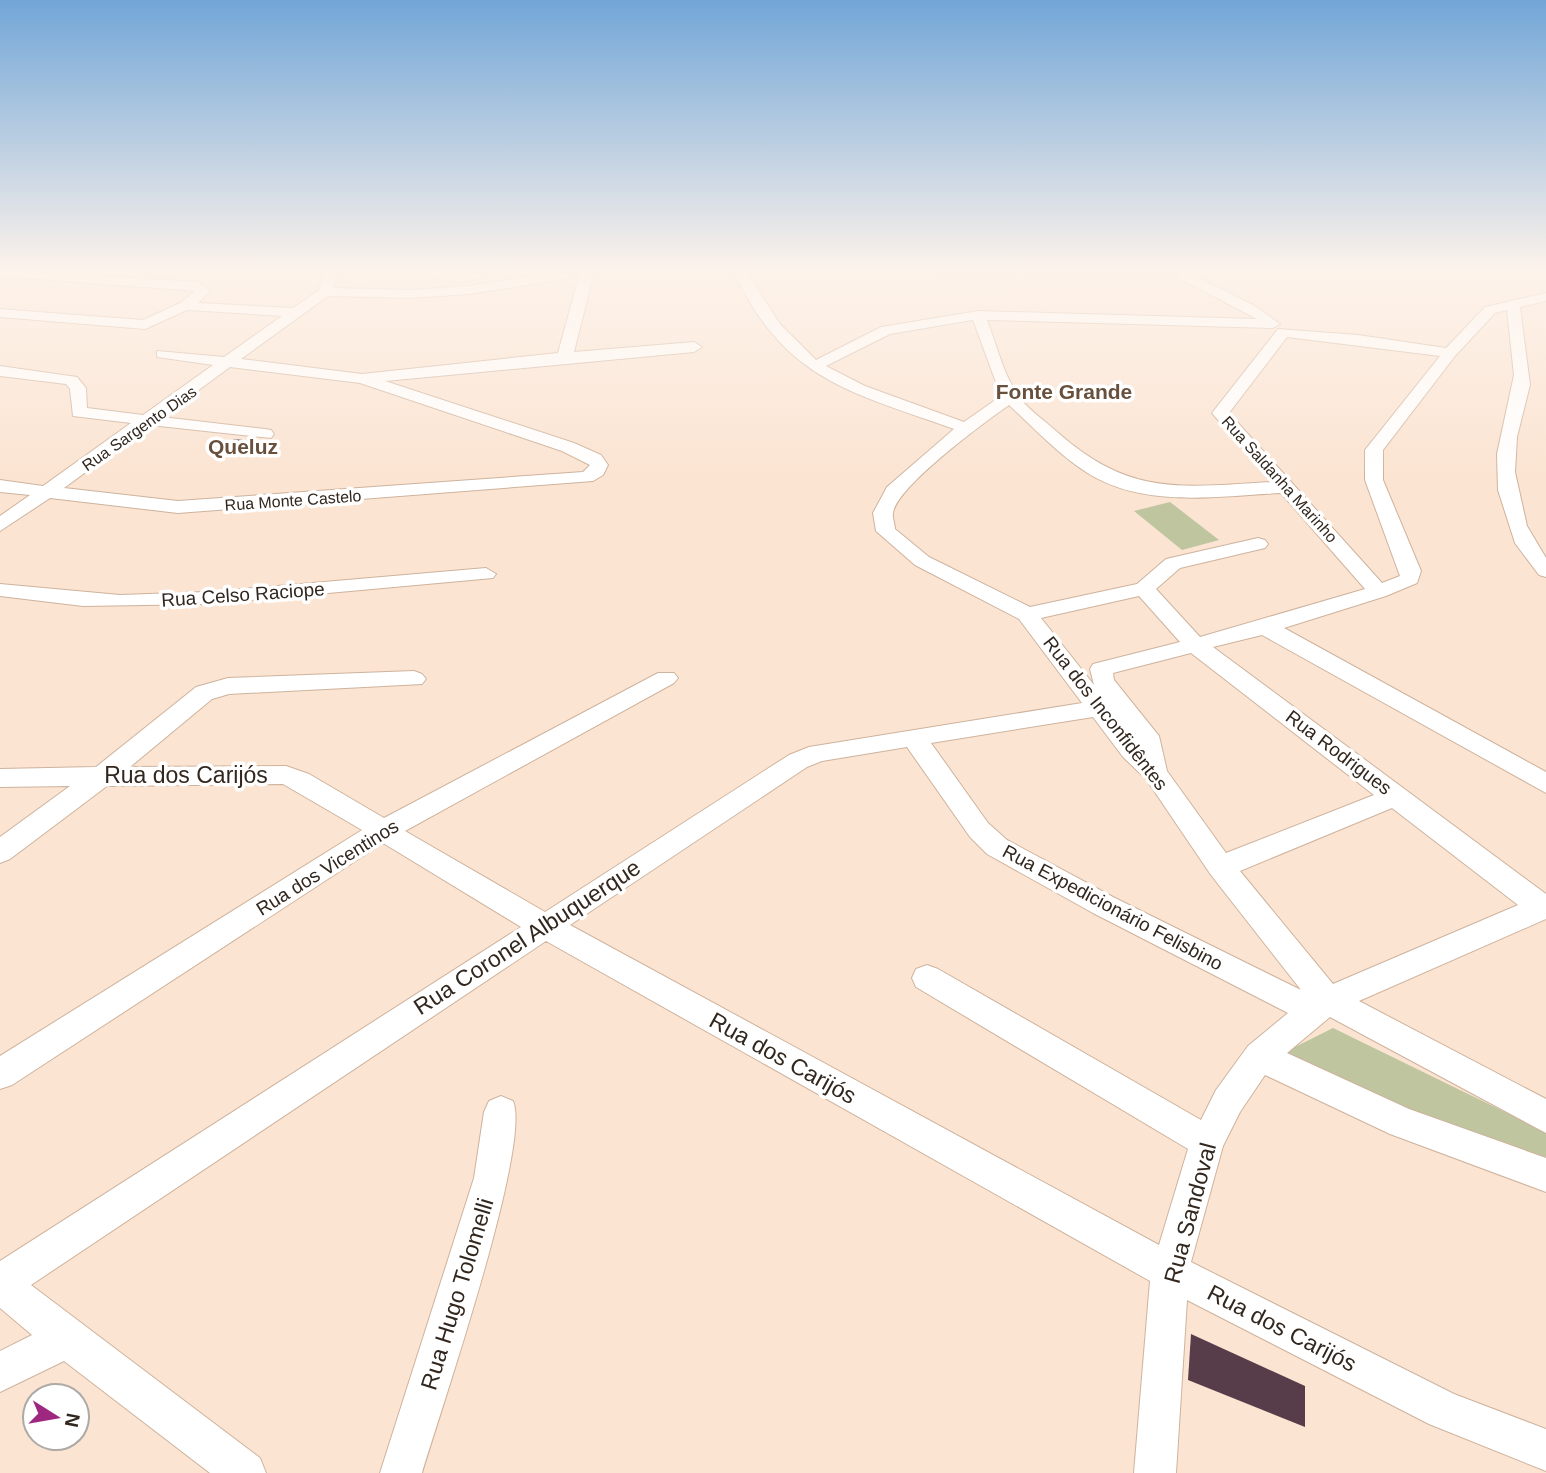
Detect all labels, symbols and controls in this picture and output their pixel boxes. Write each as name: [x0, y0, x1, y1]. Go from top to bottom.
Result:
district label: Fonte Grande: [996, 380, 1132, 403]
street label: Rua Sargento Dias: [79, 383, 200, 474]
street label: Rua Saldanha Marinho: [1219, 413, 1341, 546]
district label: Queluz: [208, 435, 278, 458]
street label: Rua Monte Castelo: [224, 487, 362, 514]
street label: Rua Celso Raciope: [161, 578, 325, 611]
street label: Rua dos Inconfidêntes: [1039, 632, 1172, 794]
street label: Rua Rodrigues: [1282, 706, 1396, 799]
street label: Rua dos Carijós: [104, 762, 268, 788]
street label: Rua dos Vicentinos: [252, 815, 402, 920]
street label: Rua Expedicionário Felisbino: [999, 840, 1226, 974]
street label: Rua Coronel Albuquerque: [409, 854, 645, 1020]
street label: Rua dos Carijós: [705, 1007, 861, 1109]
street label: Rua Sandoval: [1159, 1140, 1221, 1286]
street label: Rua Hugo Tolomelli: [415, 1195, 499, 1393]
street label: Rua dos Carijós: [1203, 1279, 1361, 1377]
north arrow: [21, 1382, 91, 1452]
text: N: [61, 1411, 84, 1429]

